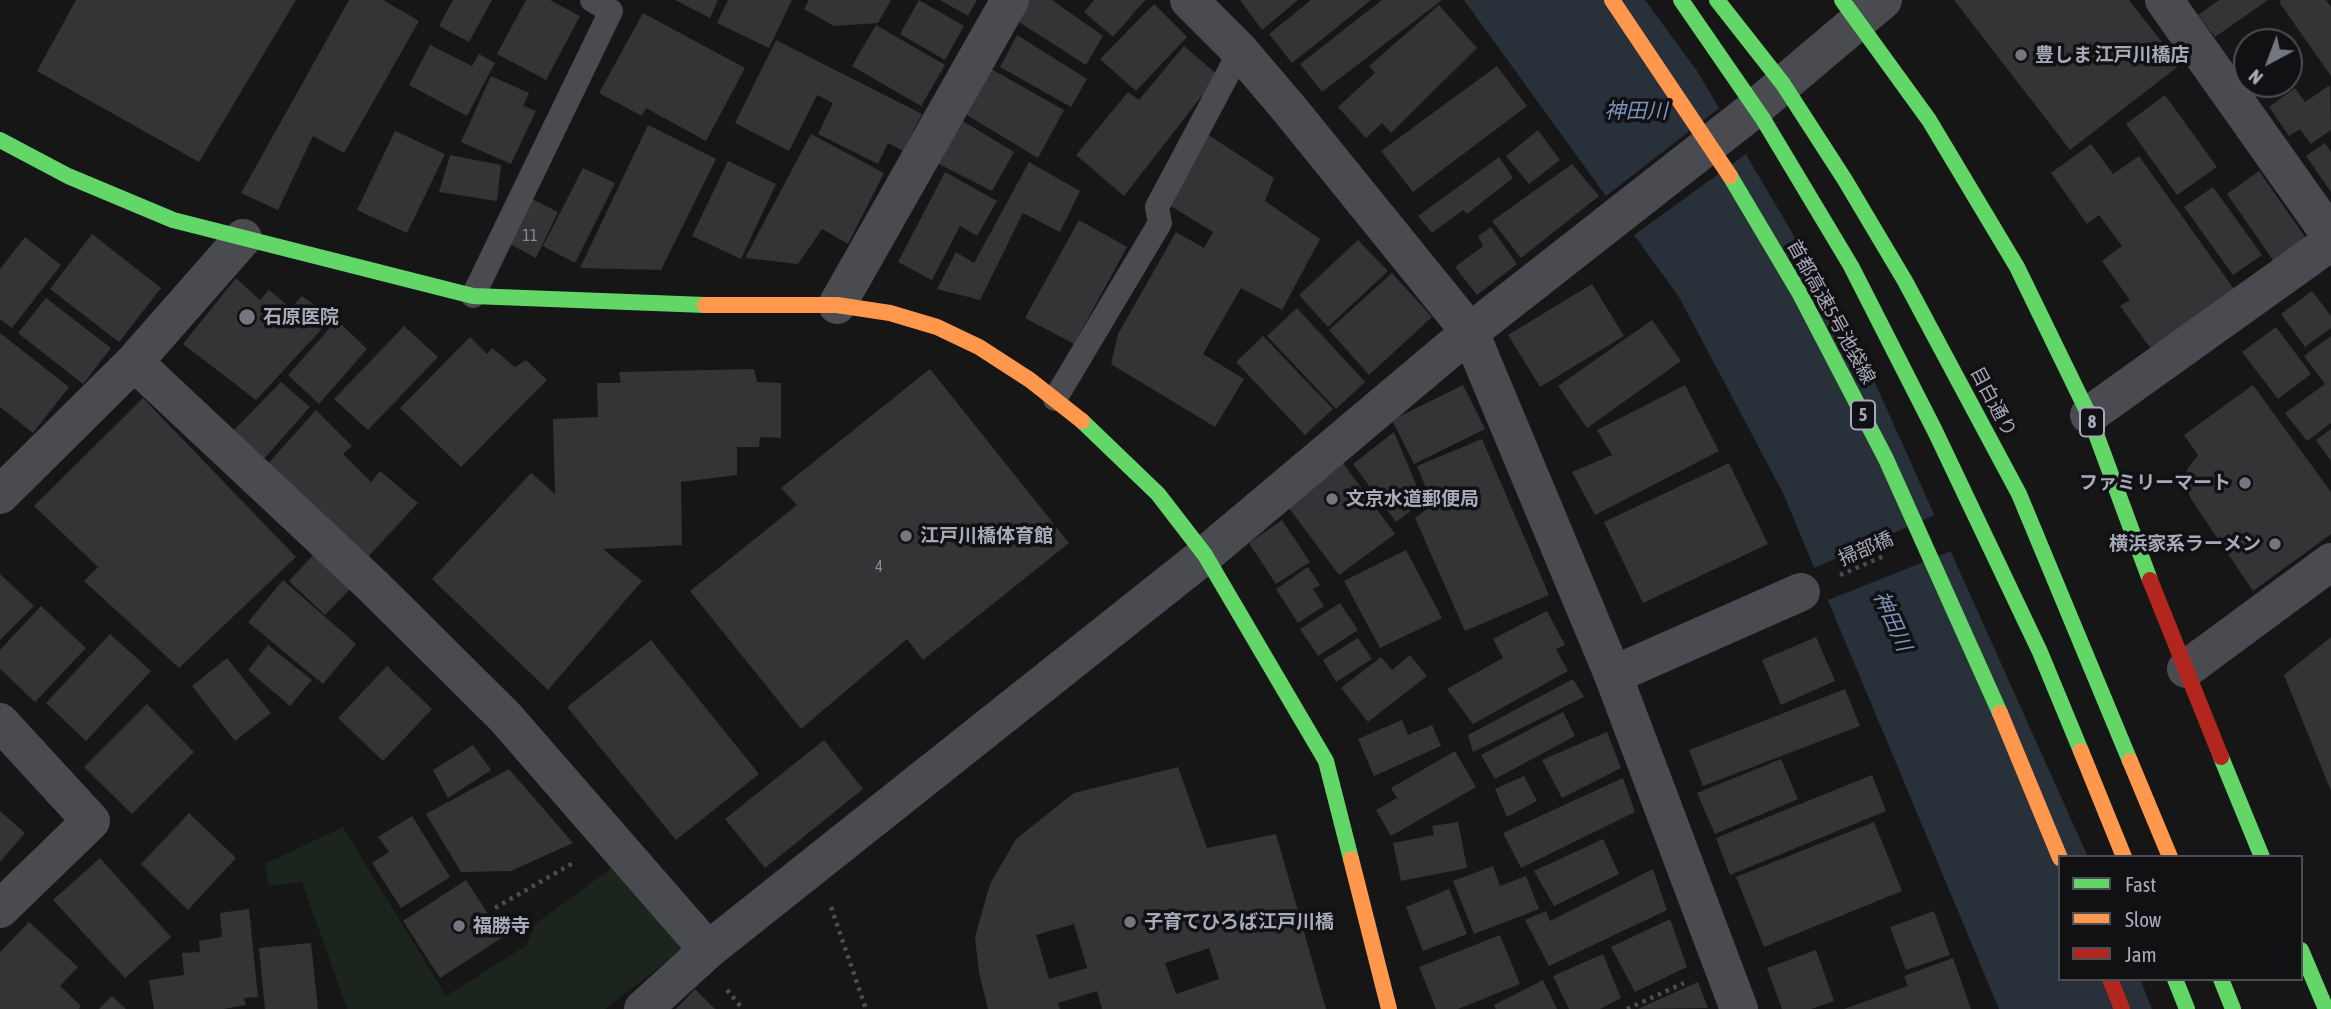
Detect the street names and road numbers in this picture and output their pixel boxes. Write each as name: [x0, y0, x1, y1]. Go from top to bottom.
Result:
street label: 首都高速5号池袋線: [1782, 236, 1880, 388]
street label: 目白通り: [1965, 363, 2021, 441]
road number: 5: [1851, 400, 1875, 430]
road number: 8: [2080, 408, 2104, 436]
street label: 掃部橋: [1835, 527, 1897, 571]

